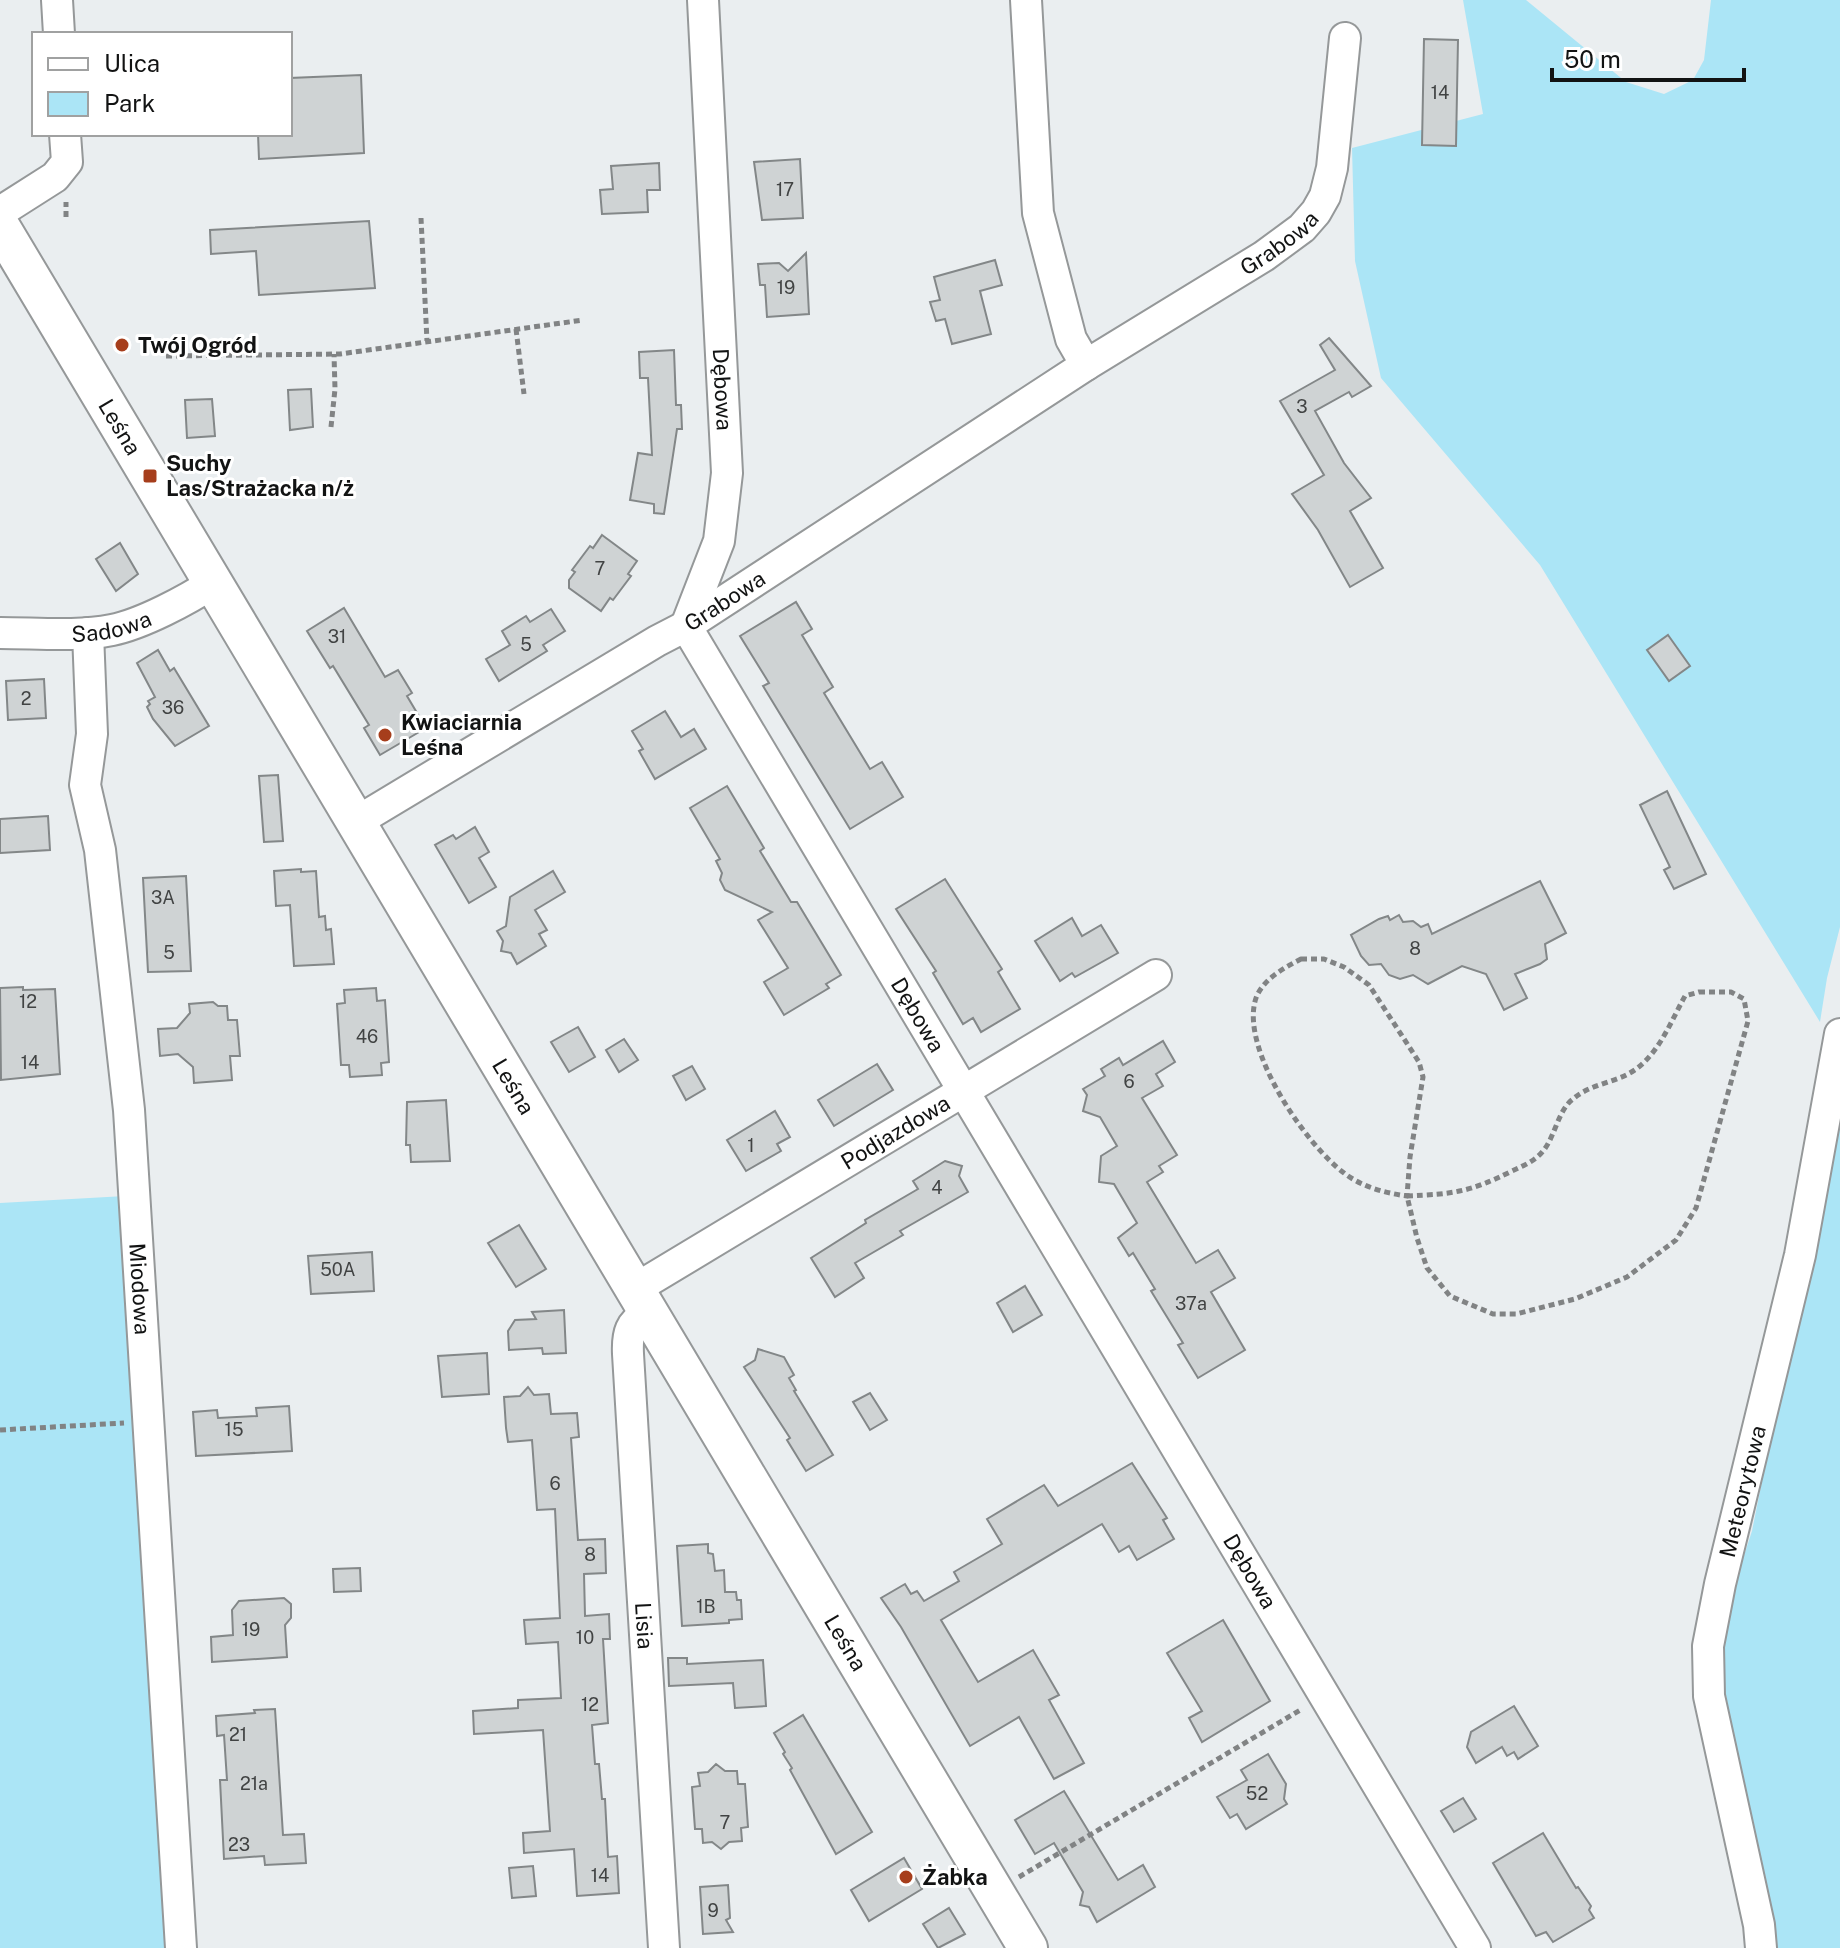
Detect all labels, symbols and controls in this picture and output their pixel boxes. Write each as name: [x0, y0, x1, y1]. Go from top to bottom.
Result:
legend: [32, 32, 292, 136]
scale bar: [1552, 32, 1744, 82]
text: 50 m: [1564, 45, 1621, 73]
text: Ulica: [104, 49, 160, 77]
house number: 14: [1431, 82, 1449, 103]
text: Park: [104, 89, 155, 117]
house number: 17: [776, 179, 794, 200]
street label: Grabowa: [1235, 206, 1324, 281]
house number: 19: [777, 277, 795, 298]
place label: Twój Ogród: [138, 332, 257, 358]
marker: Twój Ogród: [113, 336, 131, 354]
street label: Dębowa: [708, 348, 738, 431]
street label: Leśna: [93, 394, 147, 460]
house number: 3: [1296, 396, 1308, 417]
place label: Suchy Las/Strażacka n/ż: [166, 450, 354, 501]
marker: Suchy Las/Strażacka n/ż: [141, 467, 159, 485]
house number: 7: [595, 558, 605, 579]
street label: Grabowa: [679, 565, 770, 637]
street label: Sadowa: [71, 605, 155, 647]
house number: 31: [328, 626, 346, 647]
house number: 5: [520, 634, 532, 655]
house number: 2: [21, 688, 31, 709]
house number: 36: [162, 697, 184, 718]
place label: Kwiaciarnia Leśna: [401, 709, 522, 760]
marker: Kwiaciarnia Leśna: [376, 726, 394, 744]
house number: 3A: [151, 887, 175, 908]
house number: 8: [1409, 938, 1421, 959]
house number: 5: [163, 942, 175, 963]
street label: Dębowa: [886, 973, 950, 1057]
house number: 12: [19, 991, 37, 1012]
house number: 46: [356, 1026, 378, 1047]
house number: 14: [21, 1052, 39, 1073]
street label: Leśna: [487, 1054, 540, 1119]
house number: 6: [1123, 1071, 1135, 1092]
street label: Podjazdowa: [836, 1089, 954, 1175]
house number: 1: [747, 1135, 755, 1156]
house number: 4: [931, 1177, 943, 1198]
street label: Miodowa: [124, 1242, 156, 1335]
house number: 50A: [320, 1259, 356, 1280]
house number: 37a: [1175, 1293, 1207, 1314]
house number: 15: [225, 1419, 243, 1440]
street label: Meteorytowa: [1714, 1423, 1771, 1560]
house number: 6: [549, 1473, 561, 1494]
street label: Dębowa: [1218, 1529, 1282, 1613]
house number: 8: [584, 1544, 596, 1565]
house number: 1B: [696, 1596, 716, 1617]
street label: Lisia: [630, 1601, 659, 1650]
street label: Leśna: [819, 1610, 872, 1675]
house number: 19: [242, 1619, 260, 1640]
house number: 10: [576, 1627, 594, 1648]
house number: 12: [581, 1694, 599, 1715]
house number: 21: [229, 1724, 247, 1745]
house number: 21a: [240, 1773, 268, 1794]
house number: 52: [1246, 1783, 1268, 1804]
house number: 7: [720, 1812, 730, 1833]
house number: 23: [228, 1834, 250, 1855]
place label: Żabka: [922, 1864, 988, 1890]
house number: 14: [591, 1865, 609, 1886]
marker: Żabka: [897, 1868, 915, 1886]
house number: 9: [707, 1900, 719, 1921]

